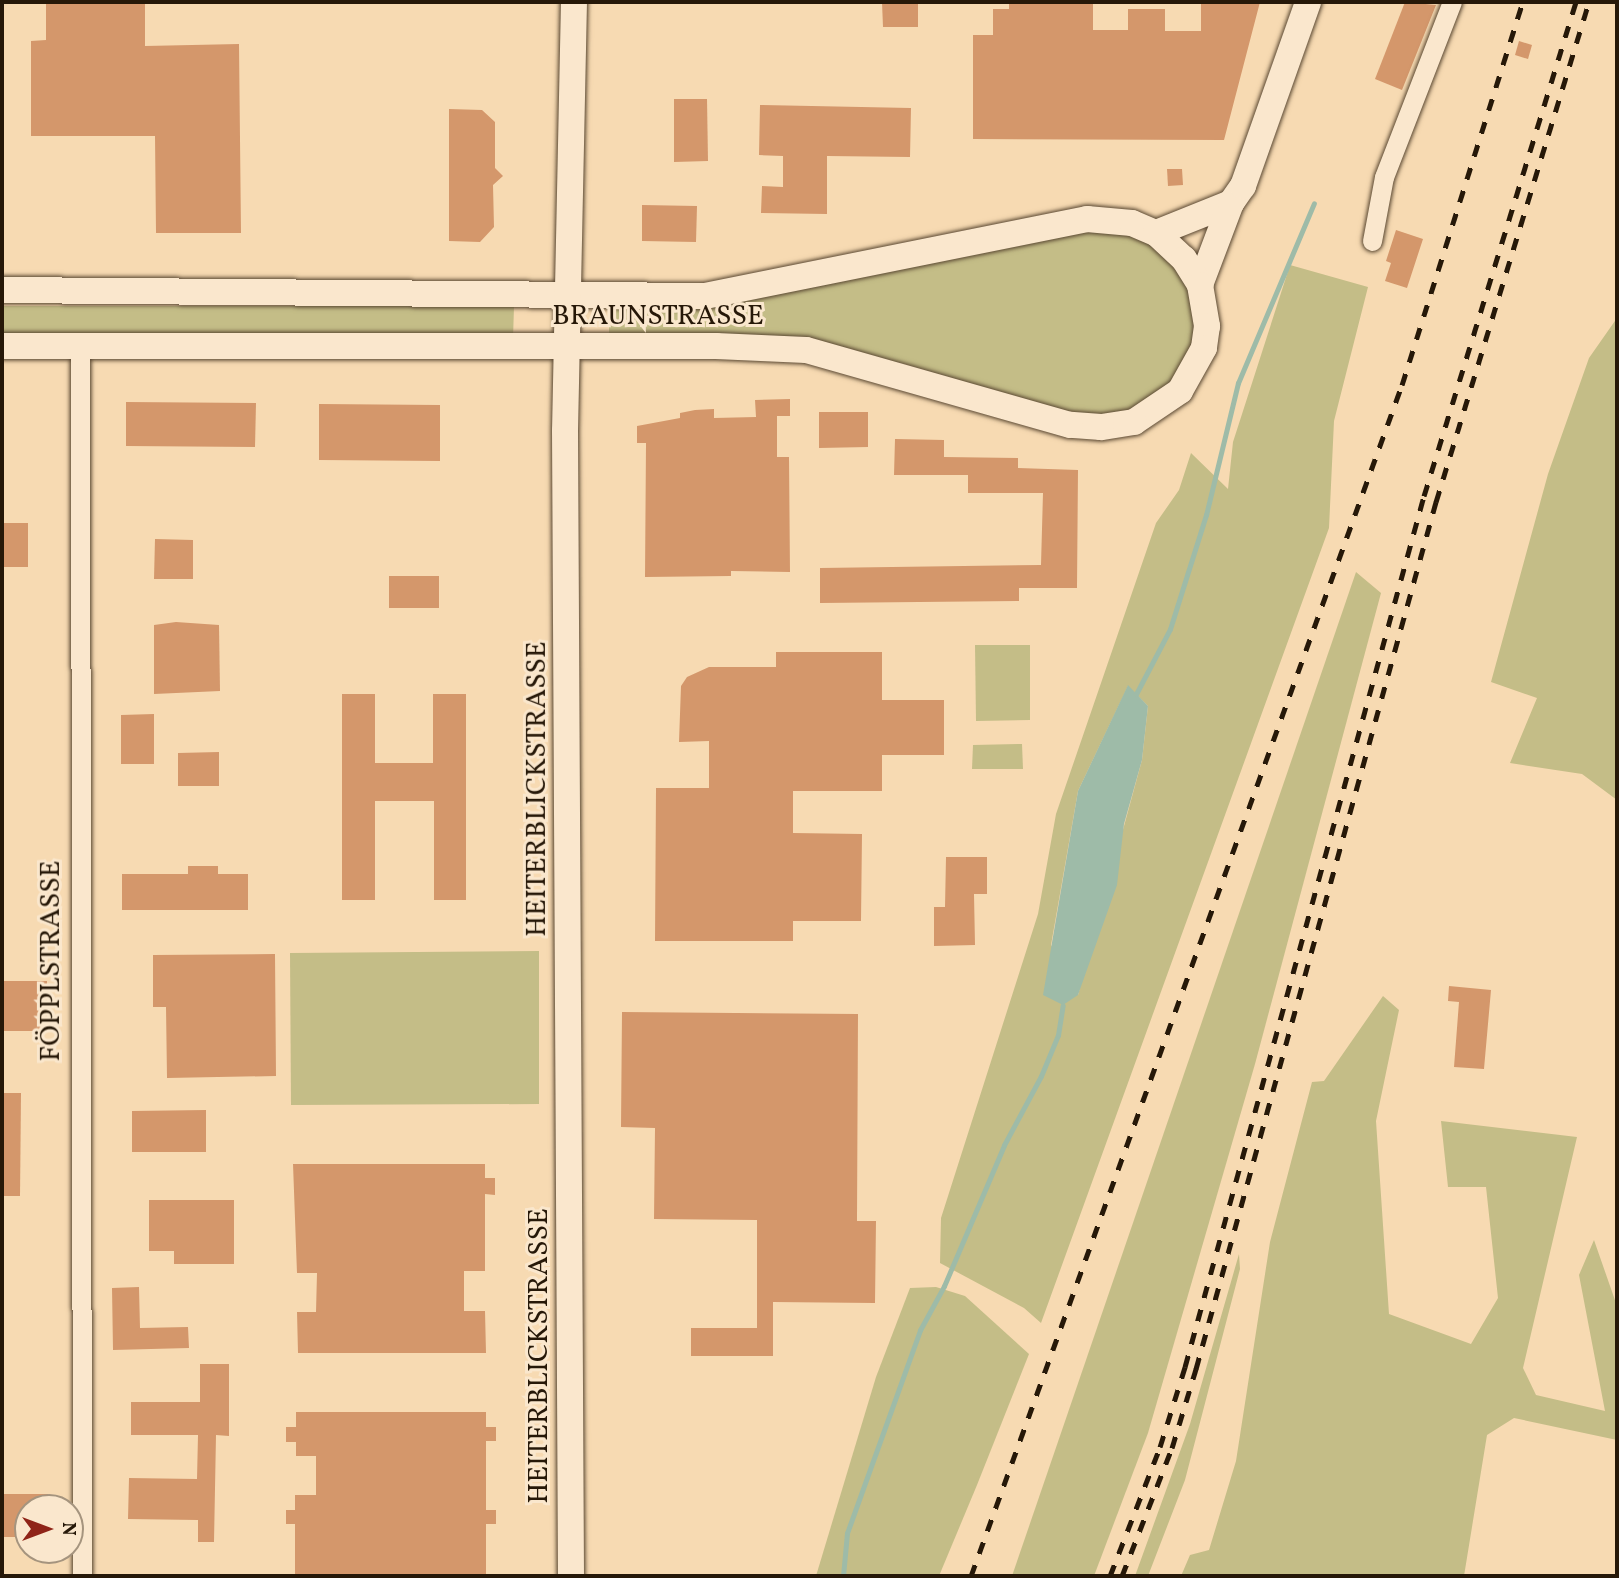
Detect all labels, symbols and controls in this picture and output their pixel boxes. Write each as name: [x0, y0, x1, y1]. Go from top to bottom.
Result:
street label: BRAUNSTRASSE: [552, 300, 764, 334]
street label: HEITERBLICKSTRASSE: [521, 641, 555, 937]
street label: FÖPPLSTRASSE: [35, 861, 69, 1061]
street label: HEITERBLICKSTRASSE: [523, 1208, 557, 1504]
north arrow: [14, 1494, 84, 1564]
text: N: [55, 1522, 81, 1536]

